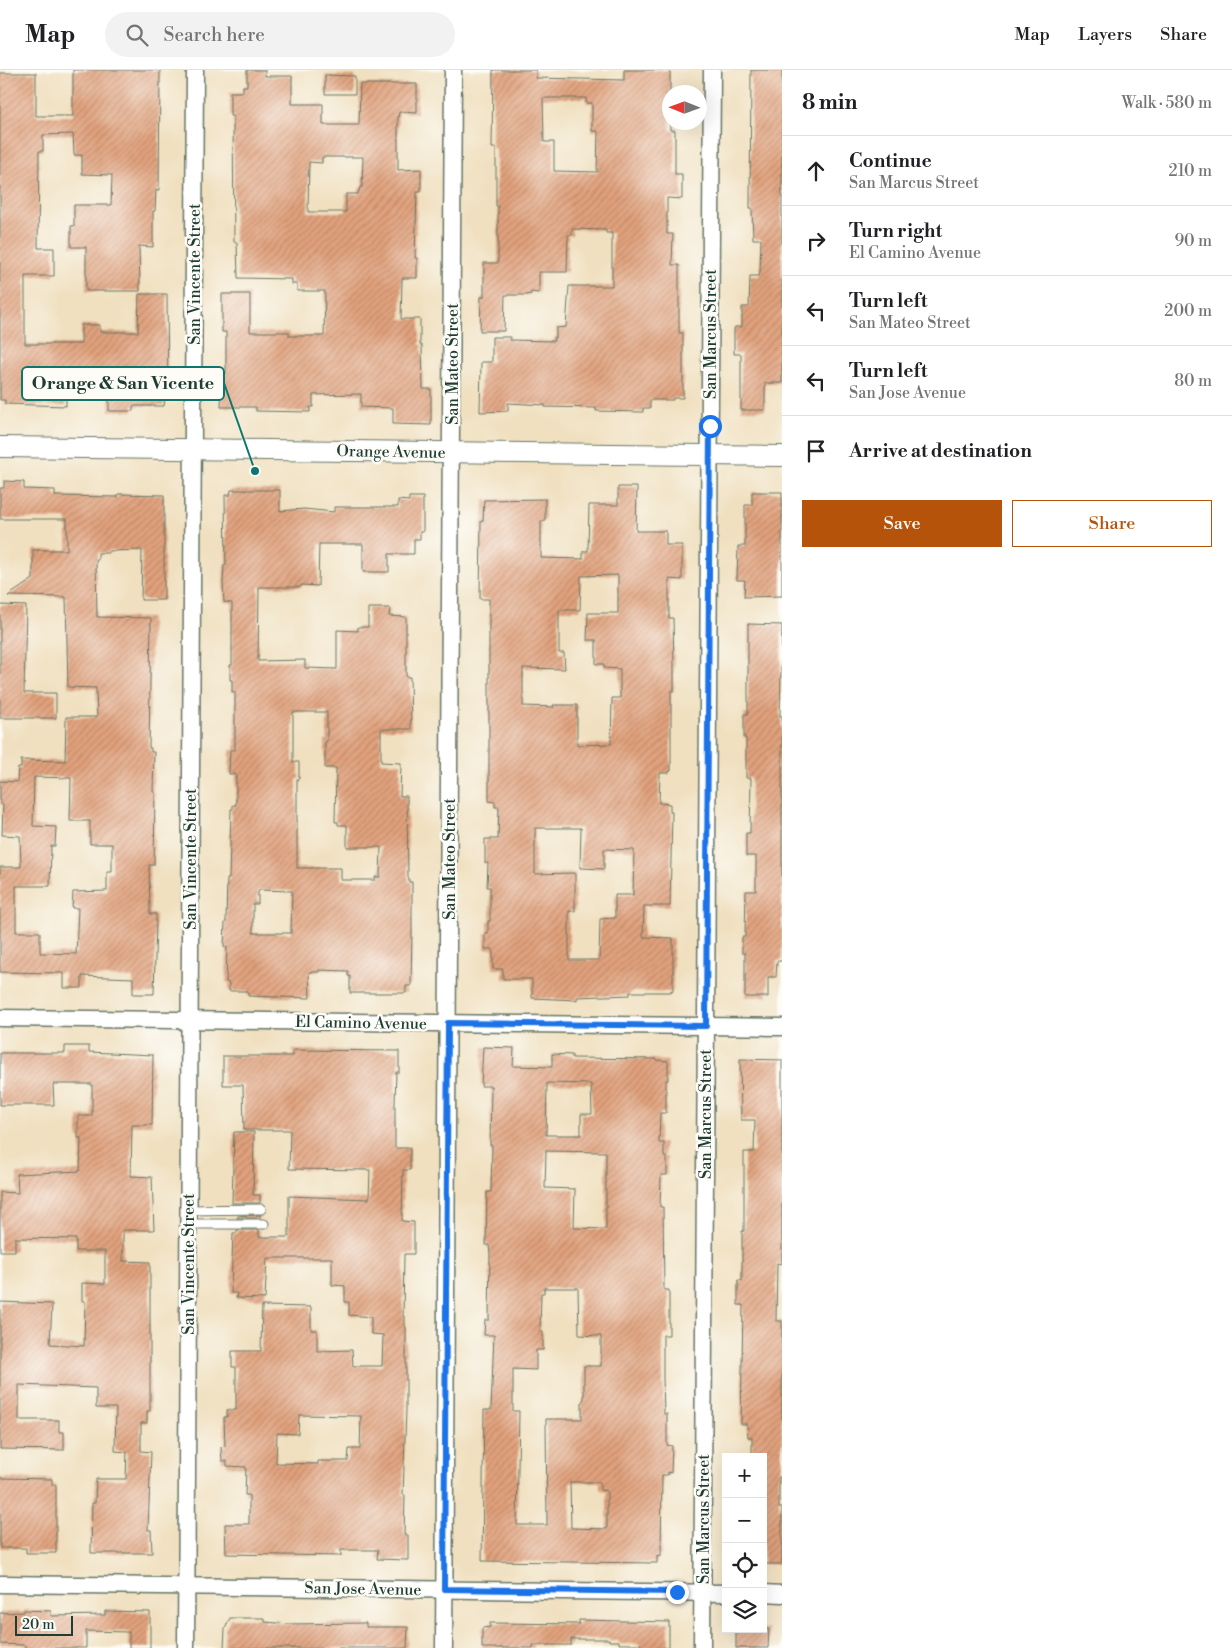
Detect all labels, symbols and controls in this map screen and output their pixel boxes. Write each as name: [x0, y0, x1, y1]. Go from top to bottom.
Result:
search box: [105, 12, 455, 57]
text: Map: [25, 20, 75, 50]
icon: search: [123, 21, 151, 49]
text: Search here: [163, 23, 265, 47]
text: Map: [1015, 23, 1050, 46]
text: Layers: [1078, 23, 1132, 46]
text: Share: [1160, 23, 1207, 46]
north arrow: [662, 85, 707, 130]
text: 8 min: [802, 90, 857, 116]
text: Walk · 580 m: [1122, 93, 1212, 113]
text: Continue: [849, 149, 932, 173]
icon: ahead: [802, 157, 830, 185]
text: 210 m: [1168, 161, 1212, 181]
text: San Marcus Street: [849, 173, 979, 193]
street label: San Vincente Street: [185, 203, 205, 345]
text: Turn right: [849, 219, 942, 243]
icon: right: [802, 227, 830, 255]
text: 90 m: [1174, 231, 1212, 251]
text: El Camino Avenue: [849, 243, 981, 263]
street label: San Marcus Street: [701, 269, 721, 399]
text: Turn left: [849, 289, 928, 313]
icon: left: [802, 297, 830, 325]
text: 200 m: [1164, 301, 1212, 321]
street label: San Mateo Street: [443, 303, 463, 425]
text: San Mateo Street: [849, 313, 971, 333]
text: Turn left: [849, 359, 928, 383]
callout: Orange & San Vicente: [22, 367, 224, 400]
icon: left: [802, 367, 830, 395]
text: 80 m: [1174, 371, 1212, 391]
text: Orange & San Vicente: [32, 372, 215, 395]
text: San Jose Avenue: [849, 383, 966, 403]
route start: [699, 415, 722, 438]
icon: arrive: [802, 437, 830, 465]
text: Arrive at destination: [849, 439, 1032, 463]
street label: Orange Avenue: [336, 441, 446, 463]
button: Save: [802, 500, 1002, 547]
button: Share: [1012, 500, 1212, 547]
street label: San Vincente Street: [181, 788, 201, 930]
street label: San Mateo Street: [440, 798, 460, 920]
street label: El Camino Avenue: [295, 1012, 427, 1034]
street label: San Marcus Street: [696, 1049, 716, 1179]
street label: San Vincente Street: [179, 1193, 199, 1335]
map controls: [722, 1453, 767, 1633]
button: +: [722, 1453, 767, 1498]
street label: San Marcus Street: [694, 1454, 714, 1584]
button: −: [722, 1498, 767, 1543]
button: locate: [722, 1543, 767, 1588]
street label: San Jose Avenue: [304, 1578, 422, 1600]
route end: [666, 1581, 689, 1604]
button: layers: [722, 1588, 767, 1633]
scale bar: [15, 1613, 72, 1636]
text: 20 m: [22, 1616, 54, 1634]

